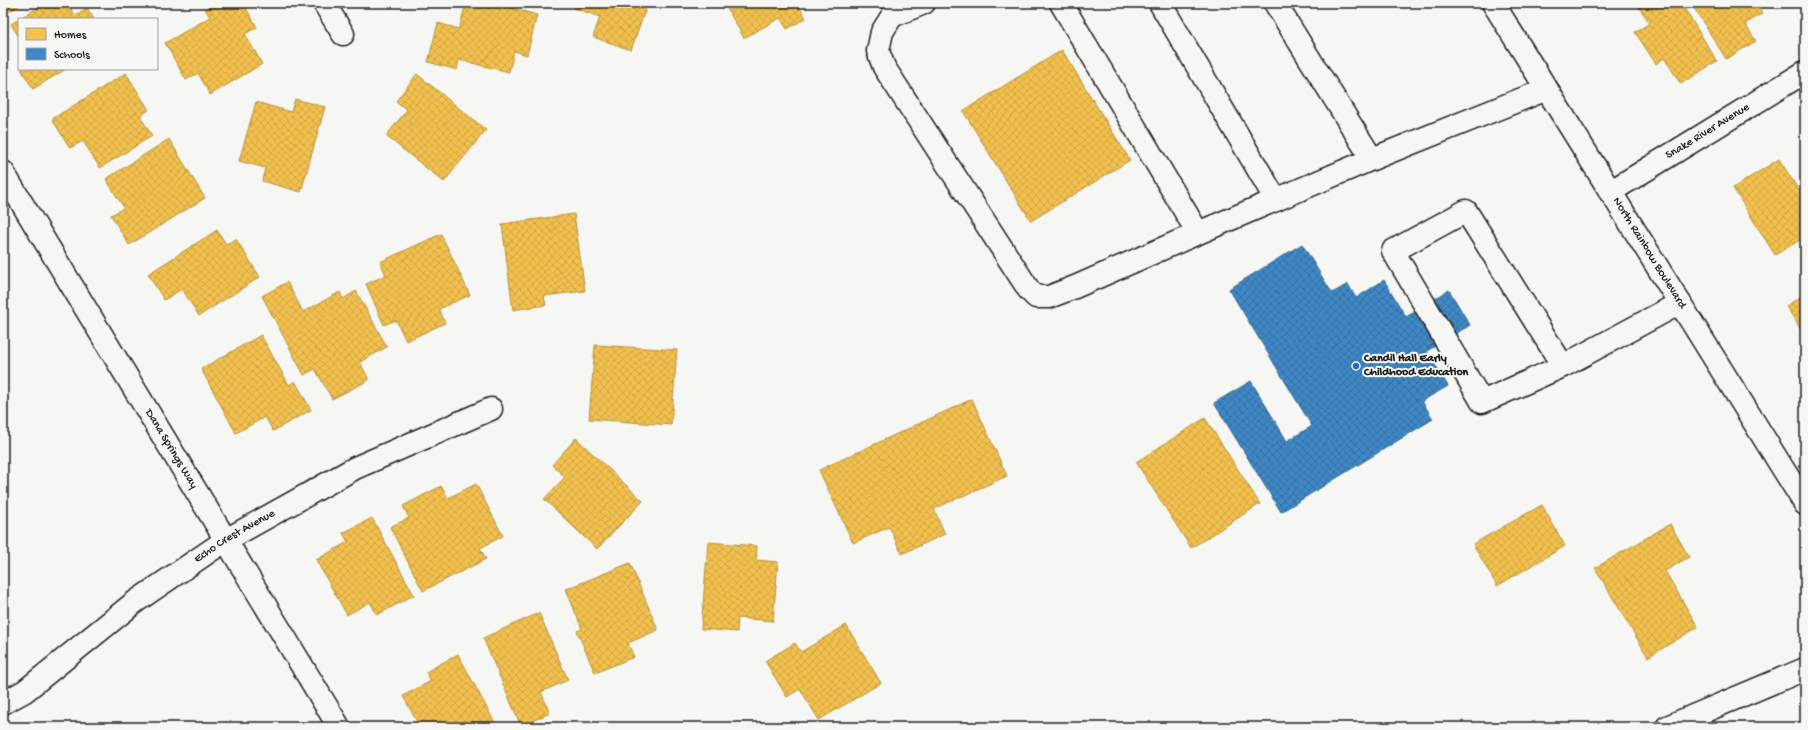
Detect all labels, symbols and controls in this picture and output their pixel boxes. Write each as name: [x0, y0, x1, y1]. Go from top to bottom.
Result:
legend: [18, 18, 158, 70]
text: Homes: [54, 29, 87, 43]
text: Schools: [54, 49, 90, 63]
street label: Snake River Avenue: [1663, 100, 1753, 163]
street label: North Rainbow Boulevard: [1609, 195, 1689, 313]
place label: Candil Hall Early Childhood Education: [1363, 352, 1469, 380]
marker: Candil Hall Early Childhood Education: [1351, 361, 1361, 371]
street label: Dana Springs Way: [141, 406, 200, 492]
street label: Echo Crest Avenue: [192, 506, 279, 567]

